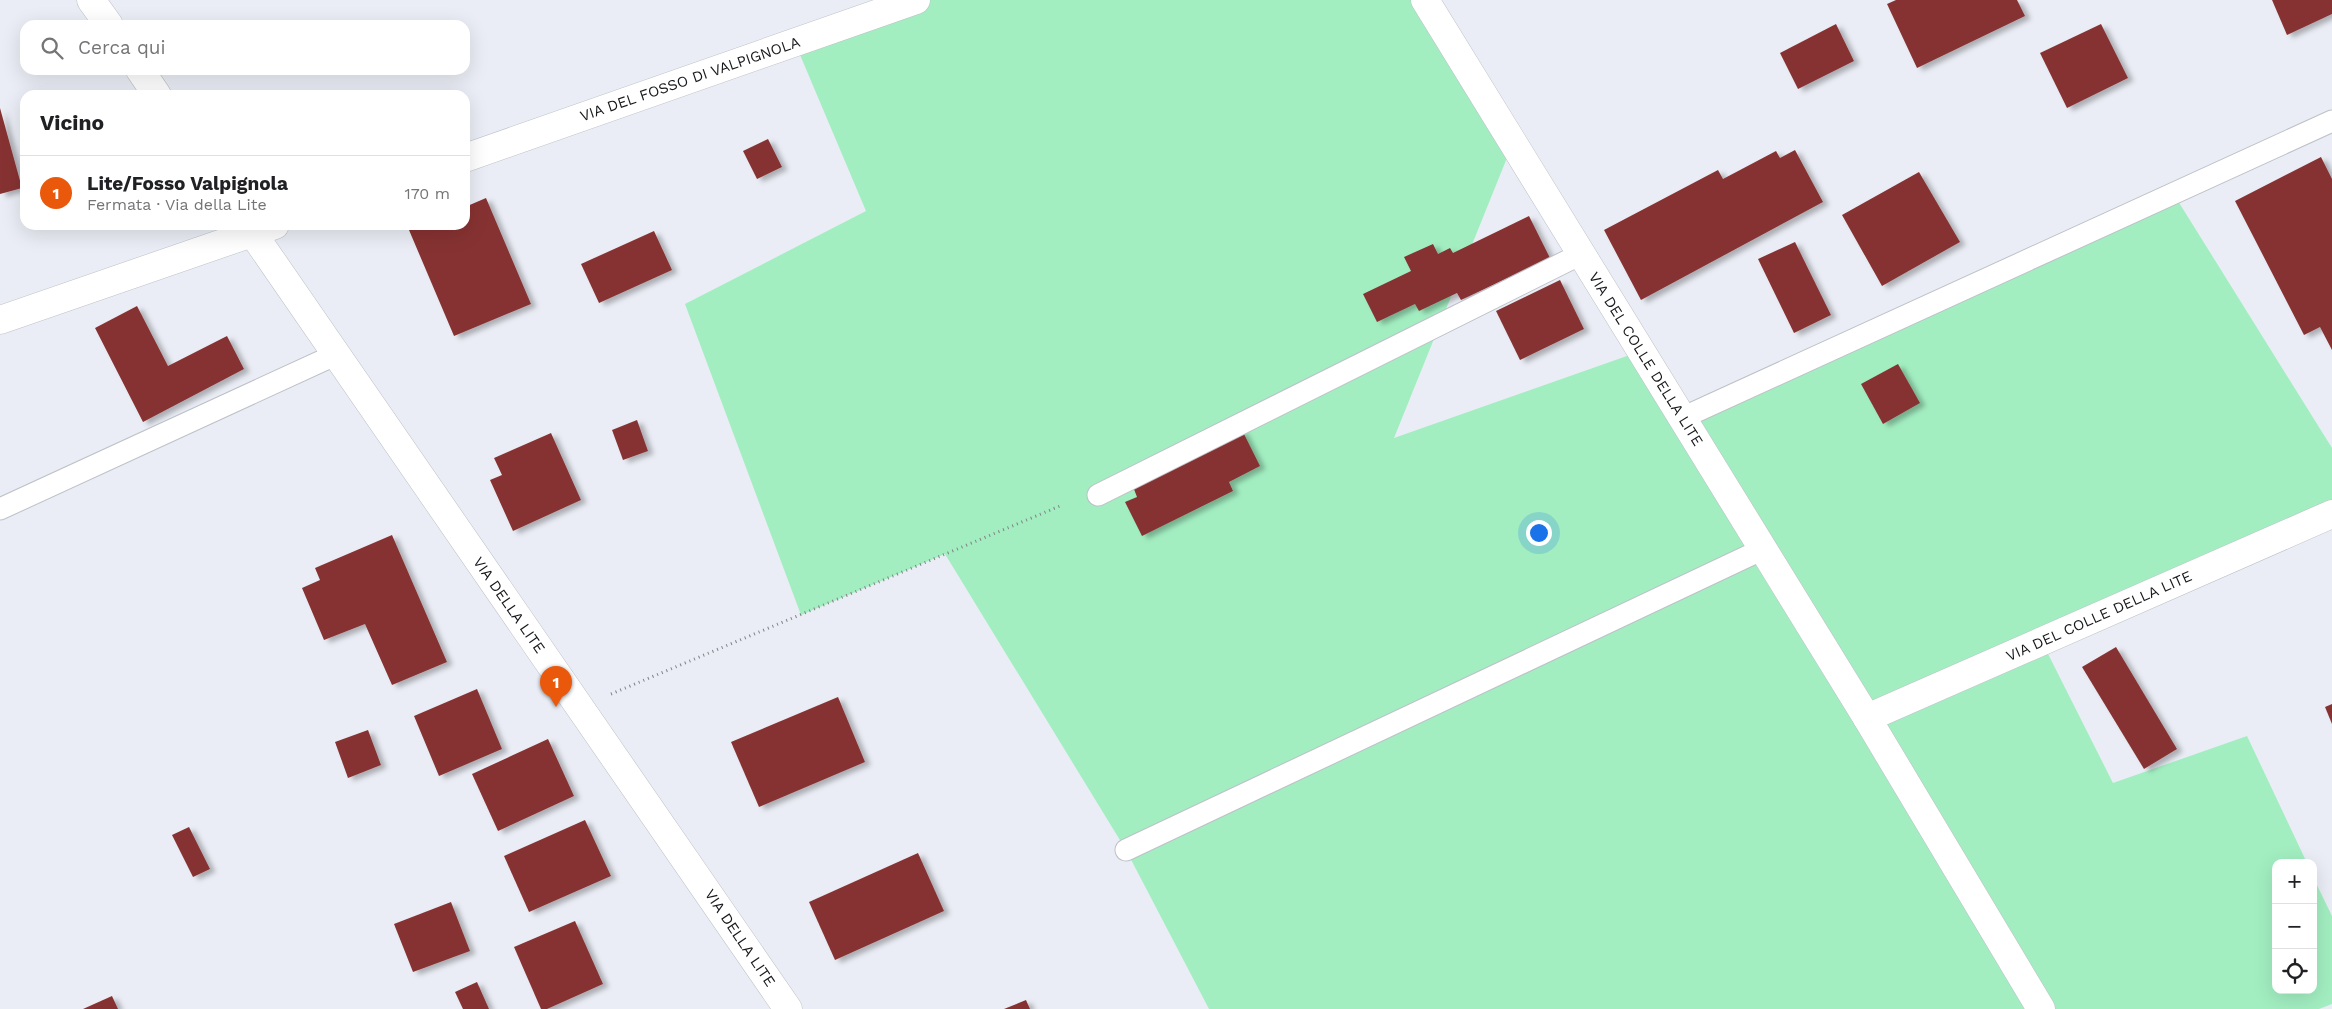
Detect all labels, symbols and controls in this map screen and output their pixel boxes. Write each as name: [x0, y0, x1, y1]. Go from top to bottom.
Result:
search box: [20, 20, 470, 75]
street label: VIA DEL FOSSO DI VALPIGNOLA: [578, 33, 802, 125]
icon: search: [38, 34, 66, 62]
text: Cerca qui: [78, 36, 166, 59]
text: Vicino: [40, 110, 104, 135]
text: Lite/Fosso Valpignola: [87, 172, 288, 195]
text: 1: [53, 184, 59, 203]
text: 170 m: [404, 184, 450, 203]
text: Fermata · Via della Lite: [87, 195, 267, 214]
street label: VIA DEL COLLE DELLA LITE: [1585, 269, 1707, 449]
your location: [1526, 520, 1552, 546]
street label: VIA DELLA LITE: [469, 553, 549, 657]
street label: VIA DEL COLLE DELLA LITE: [2003, 567, 2195, 665]
pin: 1: [540, 666, 572, 707]
map controls: [2272, 859, 2317, 994]
button: +: [2272, 859, 2317, 904]
street label: VIA DELLA LITE: [701, 886, 779, 990]
button: −: [2272, 904, 2317, 949]
button: locate: [2272, 949, 2317, 994]

